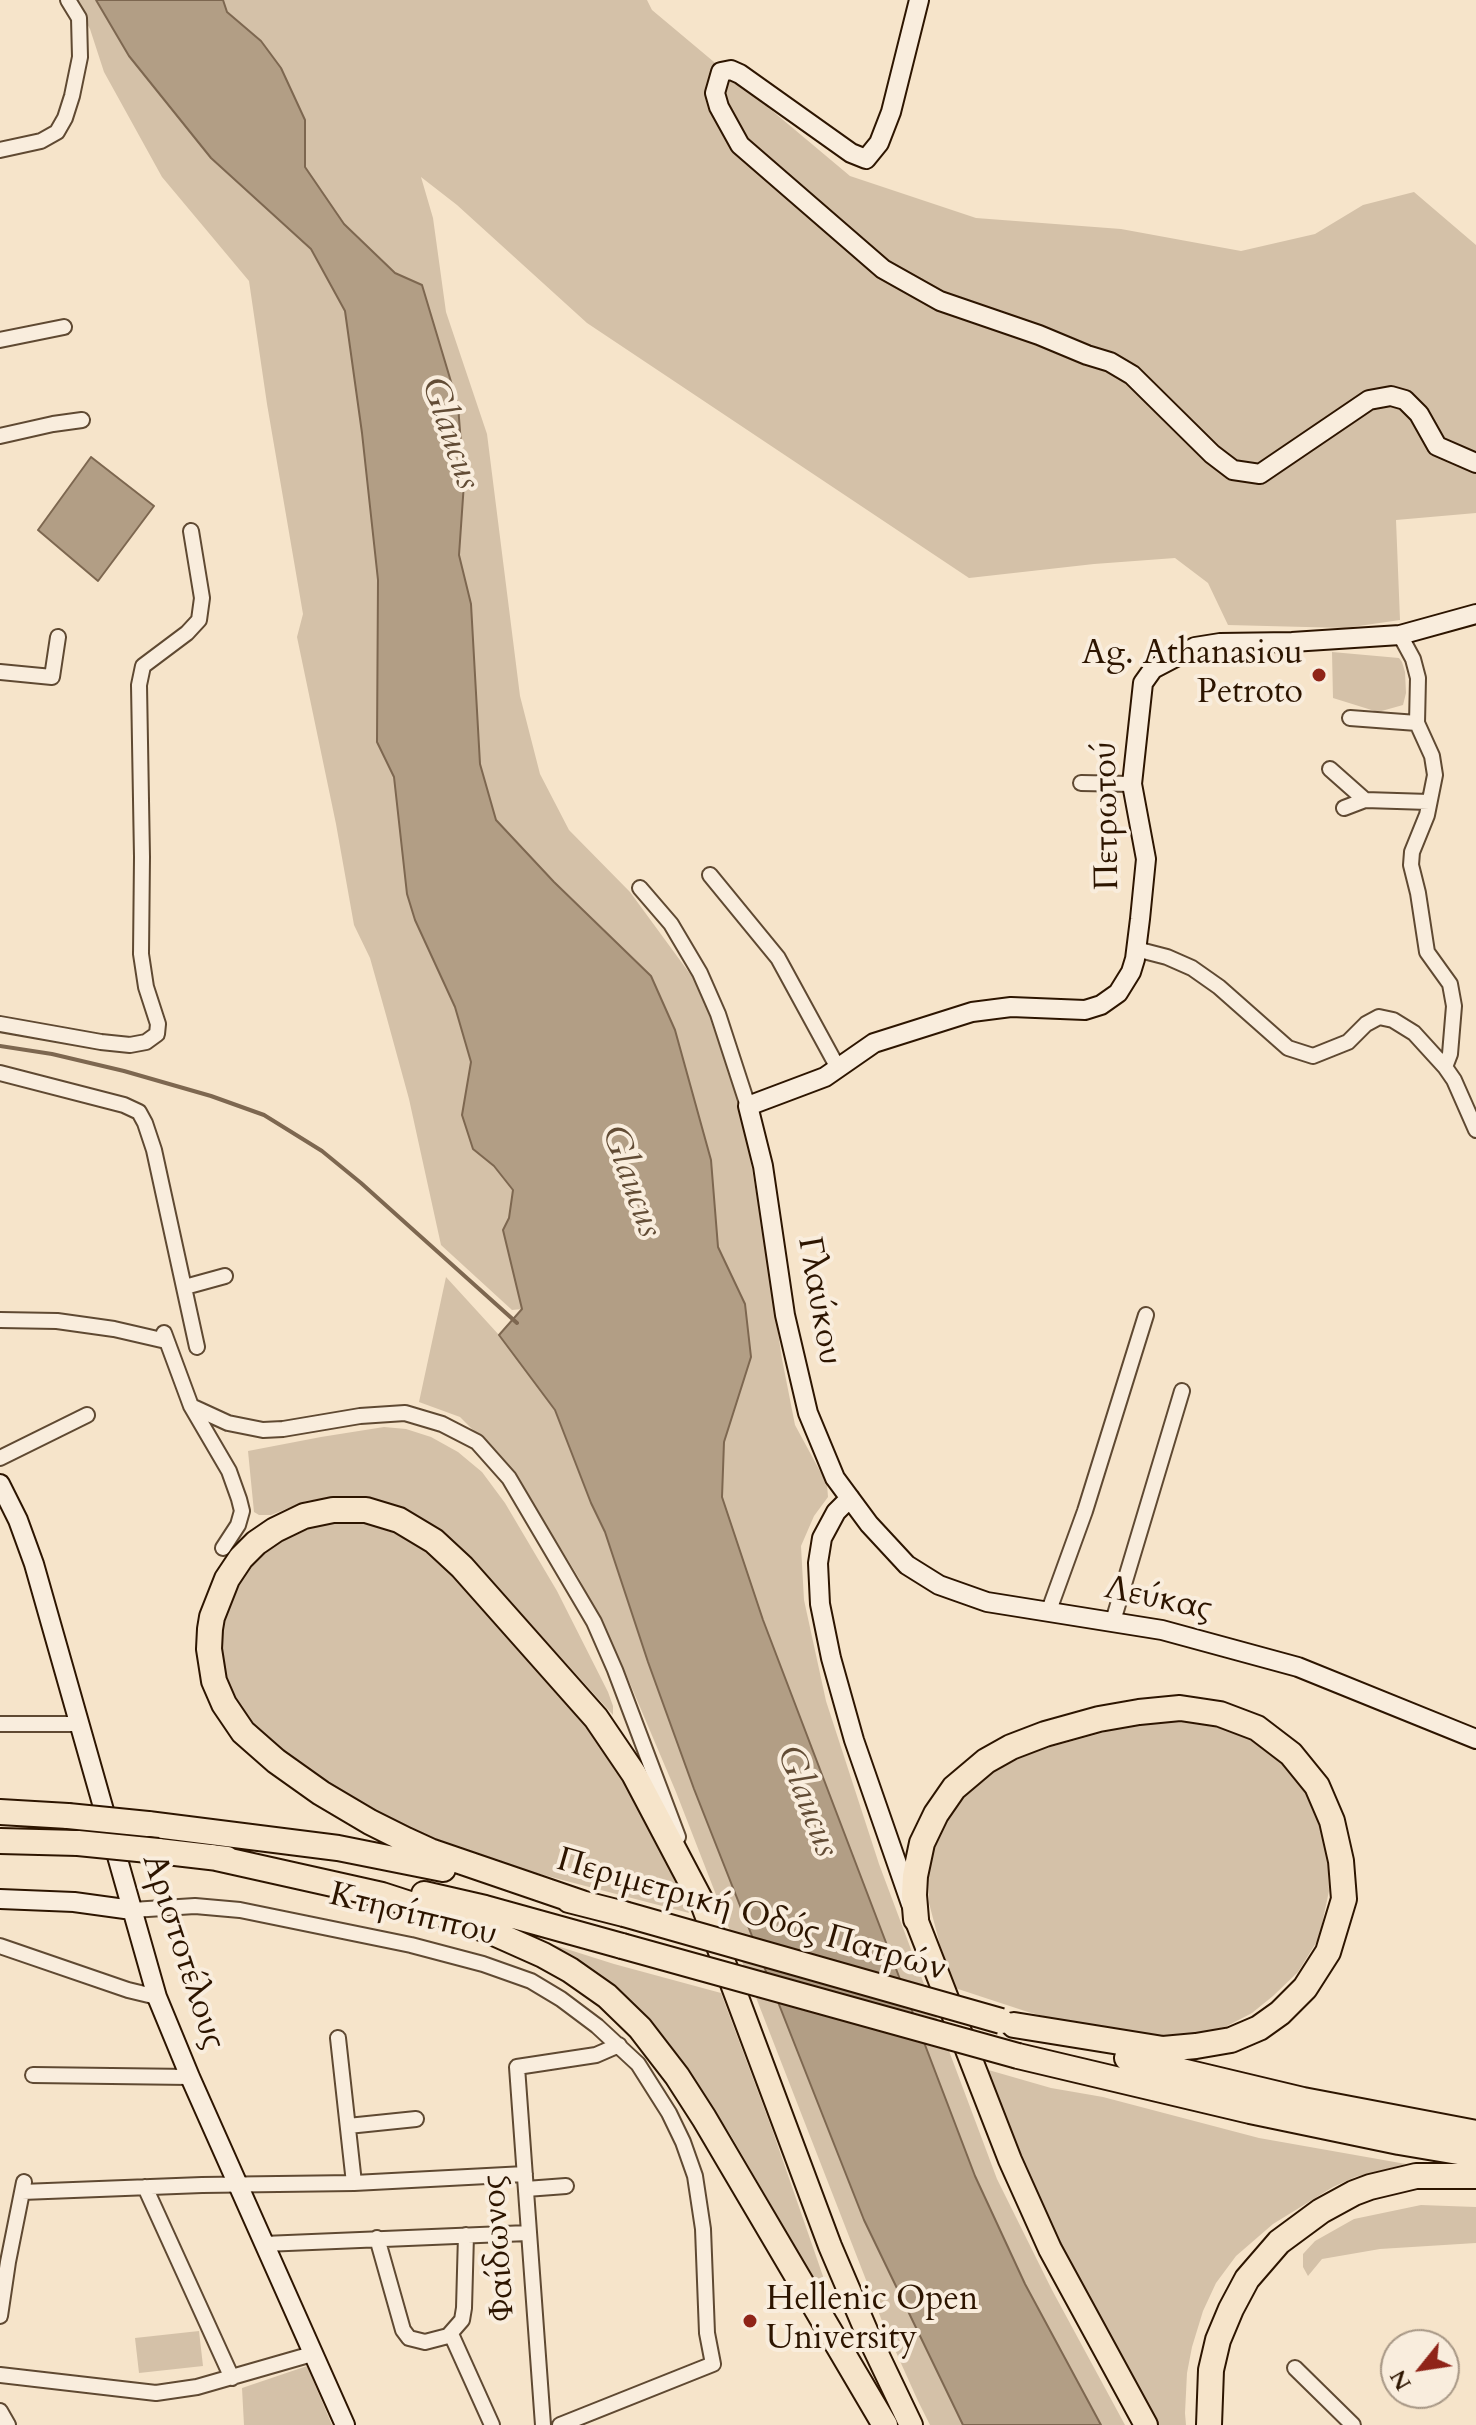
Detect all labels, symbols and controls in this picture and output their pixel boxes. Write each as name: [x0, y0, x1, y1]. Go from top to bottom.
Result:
water label: Glaucus: [410, 372, 488, 496]
place label: Ag. Athanasiou Petroto: [1082, 635, 1303, 714]
marker: Ag. Athanasiou Petroto: [1310, 666, 1328, 684]
street label: Πετρωτού: [1086, 741, 1130, 891]
water label: Glaucus: [590, 1120, 670, 1244]
street label: Γλαύκου: [787, 1234, 849, 1368]
street label: Λεύκας: [1101, 1569, 1215, 1631]
water label: Glaucus: [765, 1740, 847, 1864]
street label: Περιμετρική Οδός Πατρών: [552, 1841, 950, 1991]
street label: Αριστοτέλους: [131, 1849, 233, 2055]
street label: Κτησίππου: [325, 1876, 501, 1956]
street label: Φαίδωνος: [475, 2173, 525, 2323]
place label: Hellenic Open University: [766, 2281, 978, 2360]
marker: Hellenic Open University: [741, 2312, 759, 2330]
north arrow: [1380, 2329, 1460, 2409]
text: N: [1383, 2364, 1419, 2396]

